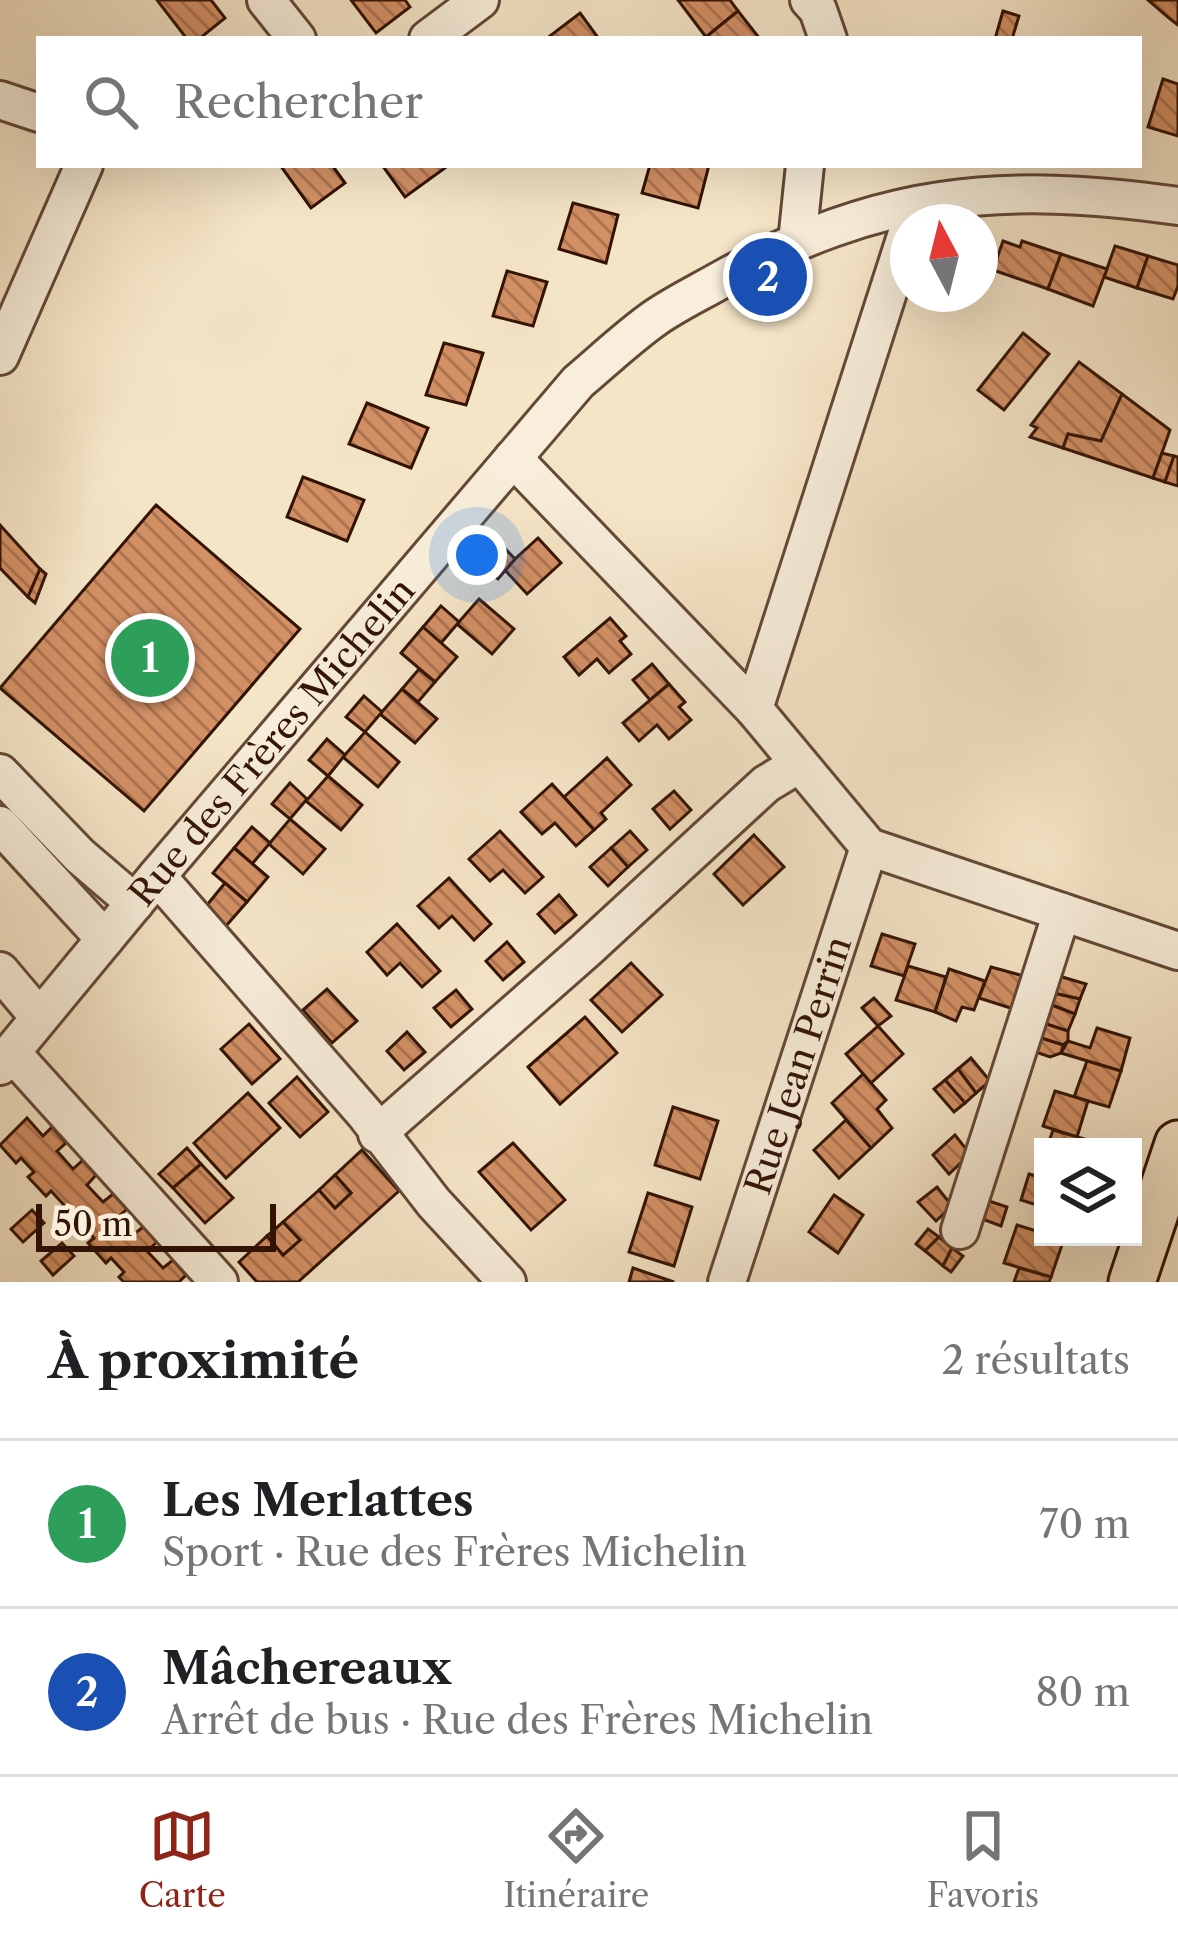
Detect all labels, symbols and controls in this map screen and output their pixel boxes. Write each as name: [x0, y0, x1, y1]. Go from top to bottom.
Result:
search box: [36, 36, 1142, 168]
icon: search: [78, 69, 144, 135]
text: Rechercher: [174, 74, 423, 130]
north arrow: [890, 204, 998, 312]
pin: 2: [729, 232, 807, 322]
your location: [447, 525, 507, 585]
street label: Rue des Frères Michelin: [120, 569, 424, 915]
pin: 1: [111, 613, 189, 703]
street label: Rue Jean Perrin: [735, 931, 860, 1200]
map controls: [1034, 1138, 1142, 1246]
button: layers: [1034, 1138, 1142, 1246]
scale bar: [36, 1198, 276, 1251]
text: 50 m: [54, 1204, 132, 1245]
text: À proximité: [48, 1329, 359, 1391]
text: 2 résultats: [942, 1336, 1130, 1384]
text: Les Merlattes: [162, 1472, 474, 1528]
text: 1: [78, 1500, 96, 1548]
text: 70 m: [1039, 1500, 1130, 1548]
text: Sport · Rue des Frères Michelin: [162, 1528, 747, 1576]
text: Mâchereaux: [162, 1640, 452, 1696]
text: 2: [75, 1668, 99, 1716]
text: 80 m: [1035, 1668, 1130, 1716]
text: Arrêt de bus · Rue des Frères Michelin: [162, 1696, 873, 1744]
tab: Carte: [139, 1803, 226, 1916]
tab: Itinéraire: [503, 1803, 649, 1916]
tab: Favoris: [927, 1803, 1039, 1916]

